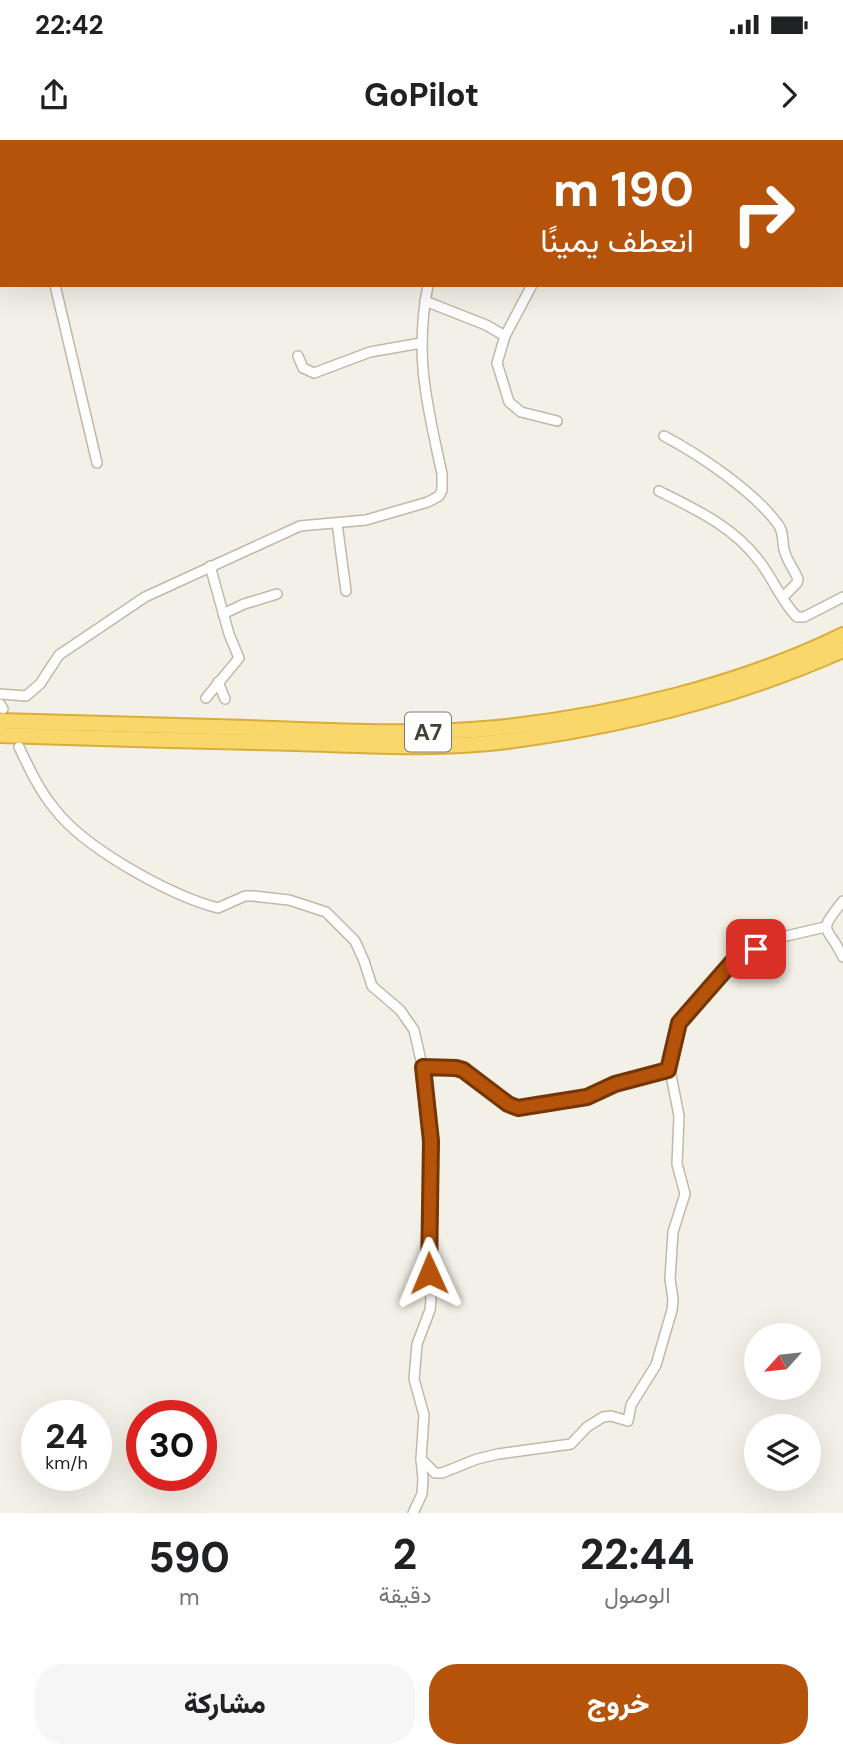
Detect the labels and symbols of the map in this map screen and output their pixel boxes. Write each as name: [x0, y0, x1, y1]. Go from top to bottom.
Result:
road number: A7: [405, 712, 451, 752]
pin: [726, 919, 786, 979]
position arrow: [392, 1236, 466, 1310]
north arrow: [744, 1323, 821, 1400]
speed limit sign: 30: [126, 1400, 217, 1491]

